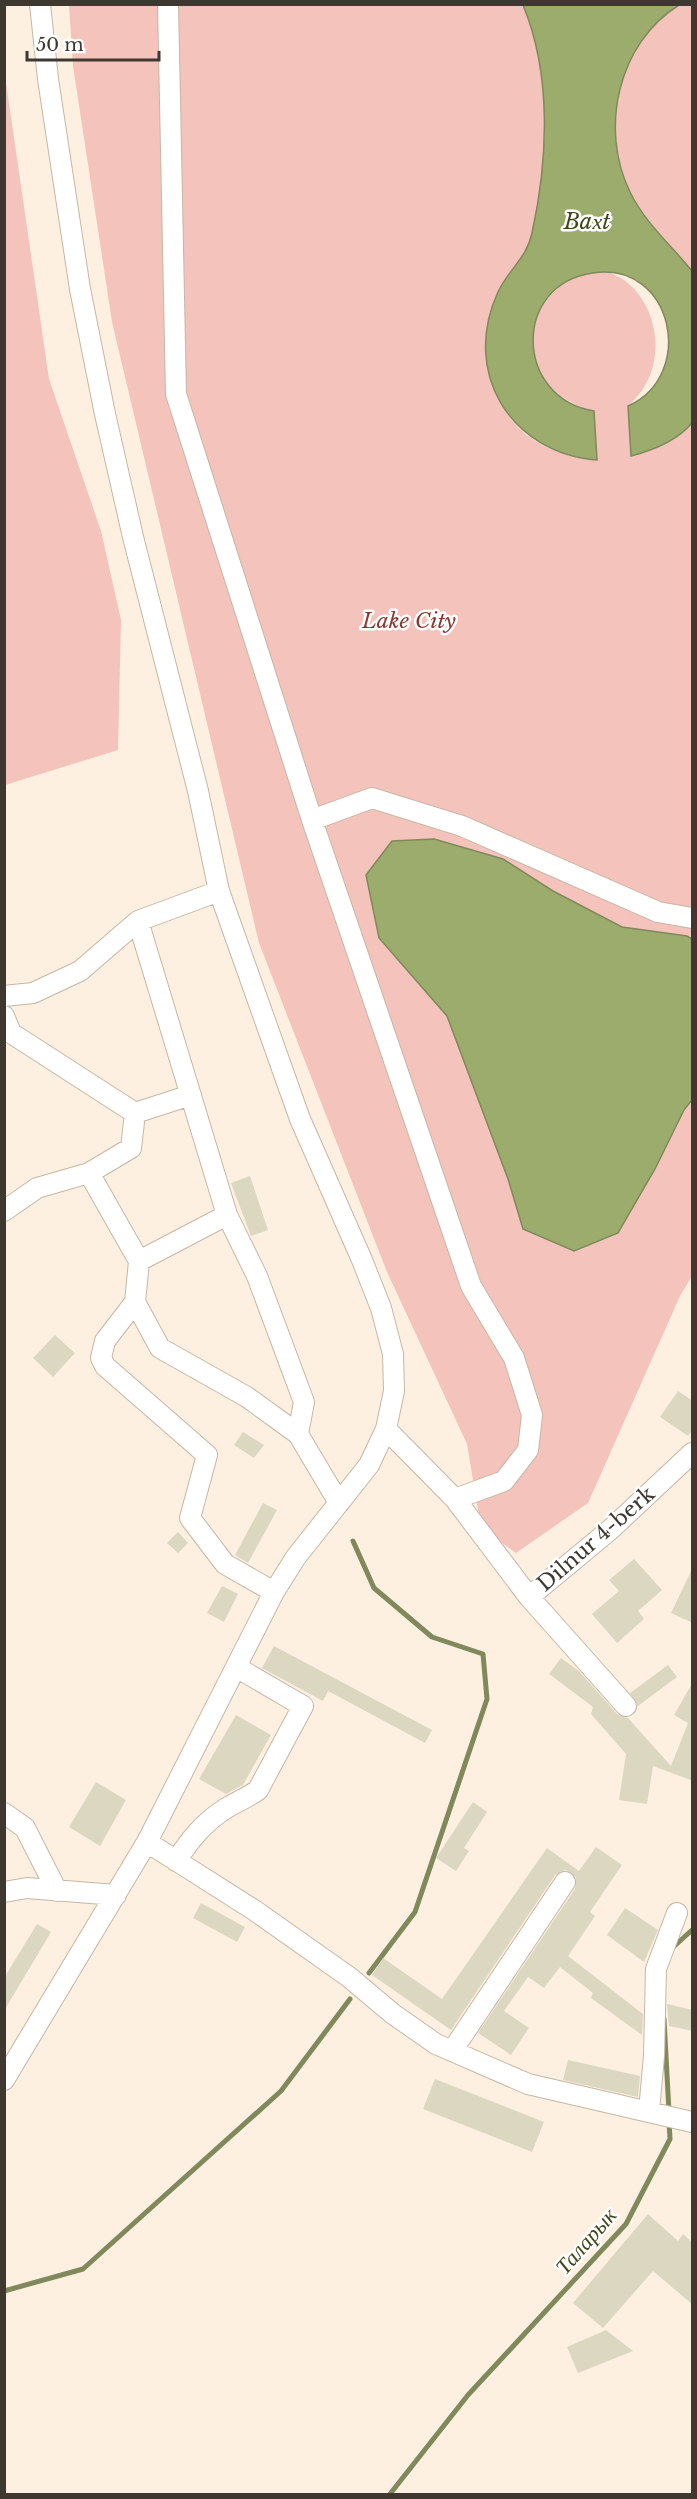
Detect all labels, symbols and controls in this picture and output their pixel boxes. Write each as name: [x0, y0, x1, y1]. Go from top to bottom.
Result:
scale bar: [27, 24, 159, 62]
text: 50 m: [36, 34, 84, 56]
water label: Baхt: [563, 208, 610, 235]
park label: Lake City: [361, 608, 456, 634]
street label: Dilnur 4-berk: [532, 1481, 660, 1597]
water label: Таларык: [550, 2202, 623, 2280]

